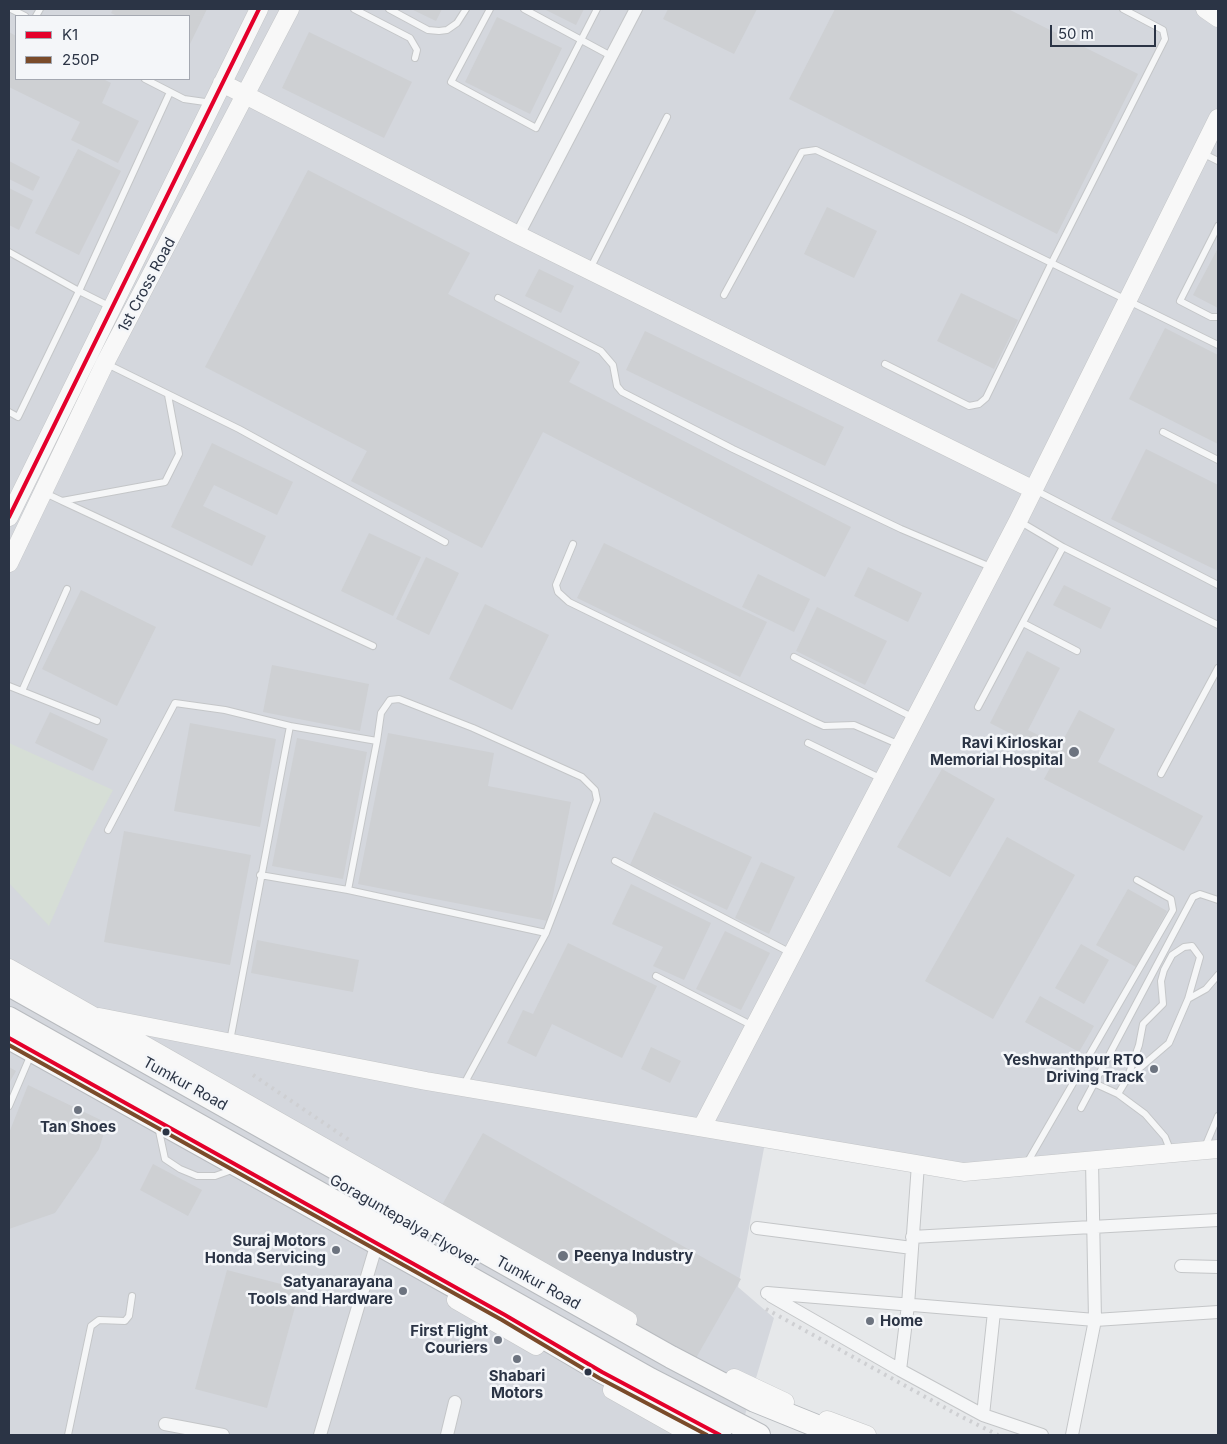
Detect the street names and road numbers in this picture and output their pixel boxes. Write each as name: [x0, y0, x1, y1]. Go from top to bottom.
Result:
street label: 1st Cross Road: [114, 235, 180, 335]
street label: Tumkur Road: [140, 1053, 230, 1115]
street label: Goraguntepalya Flyover: [326, 1171, 482, 1271]
street label: Tumkur Road: [493, 1252, 583, 1314]

